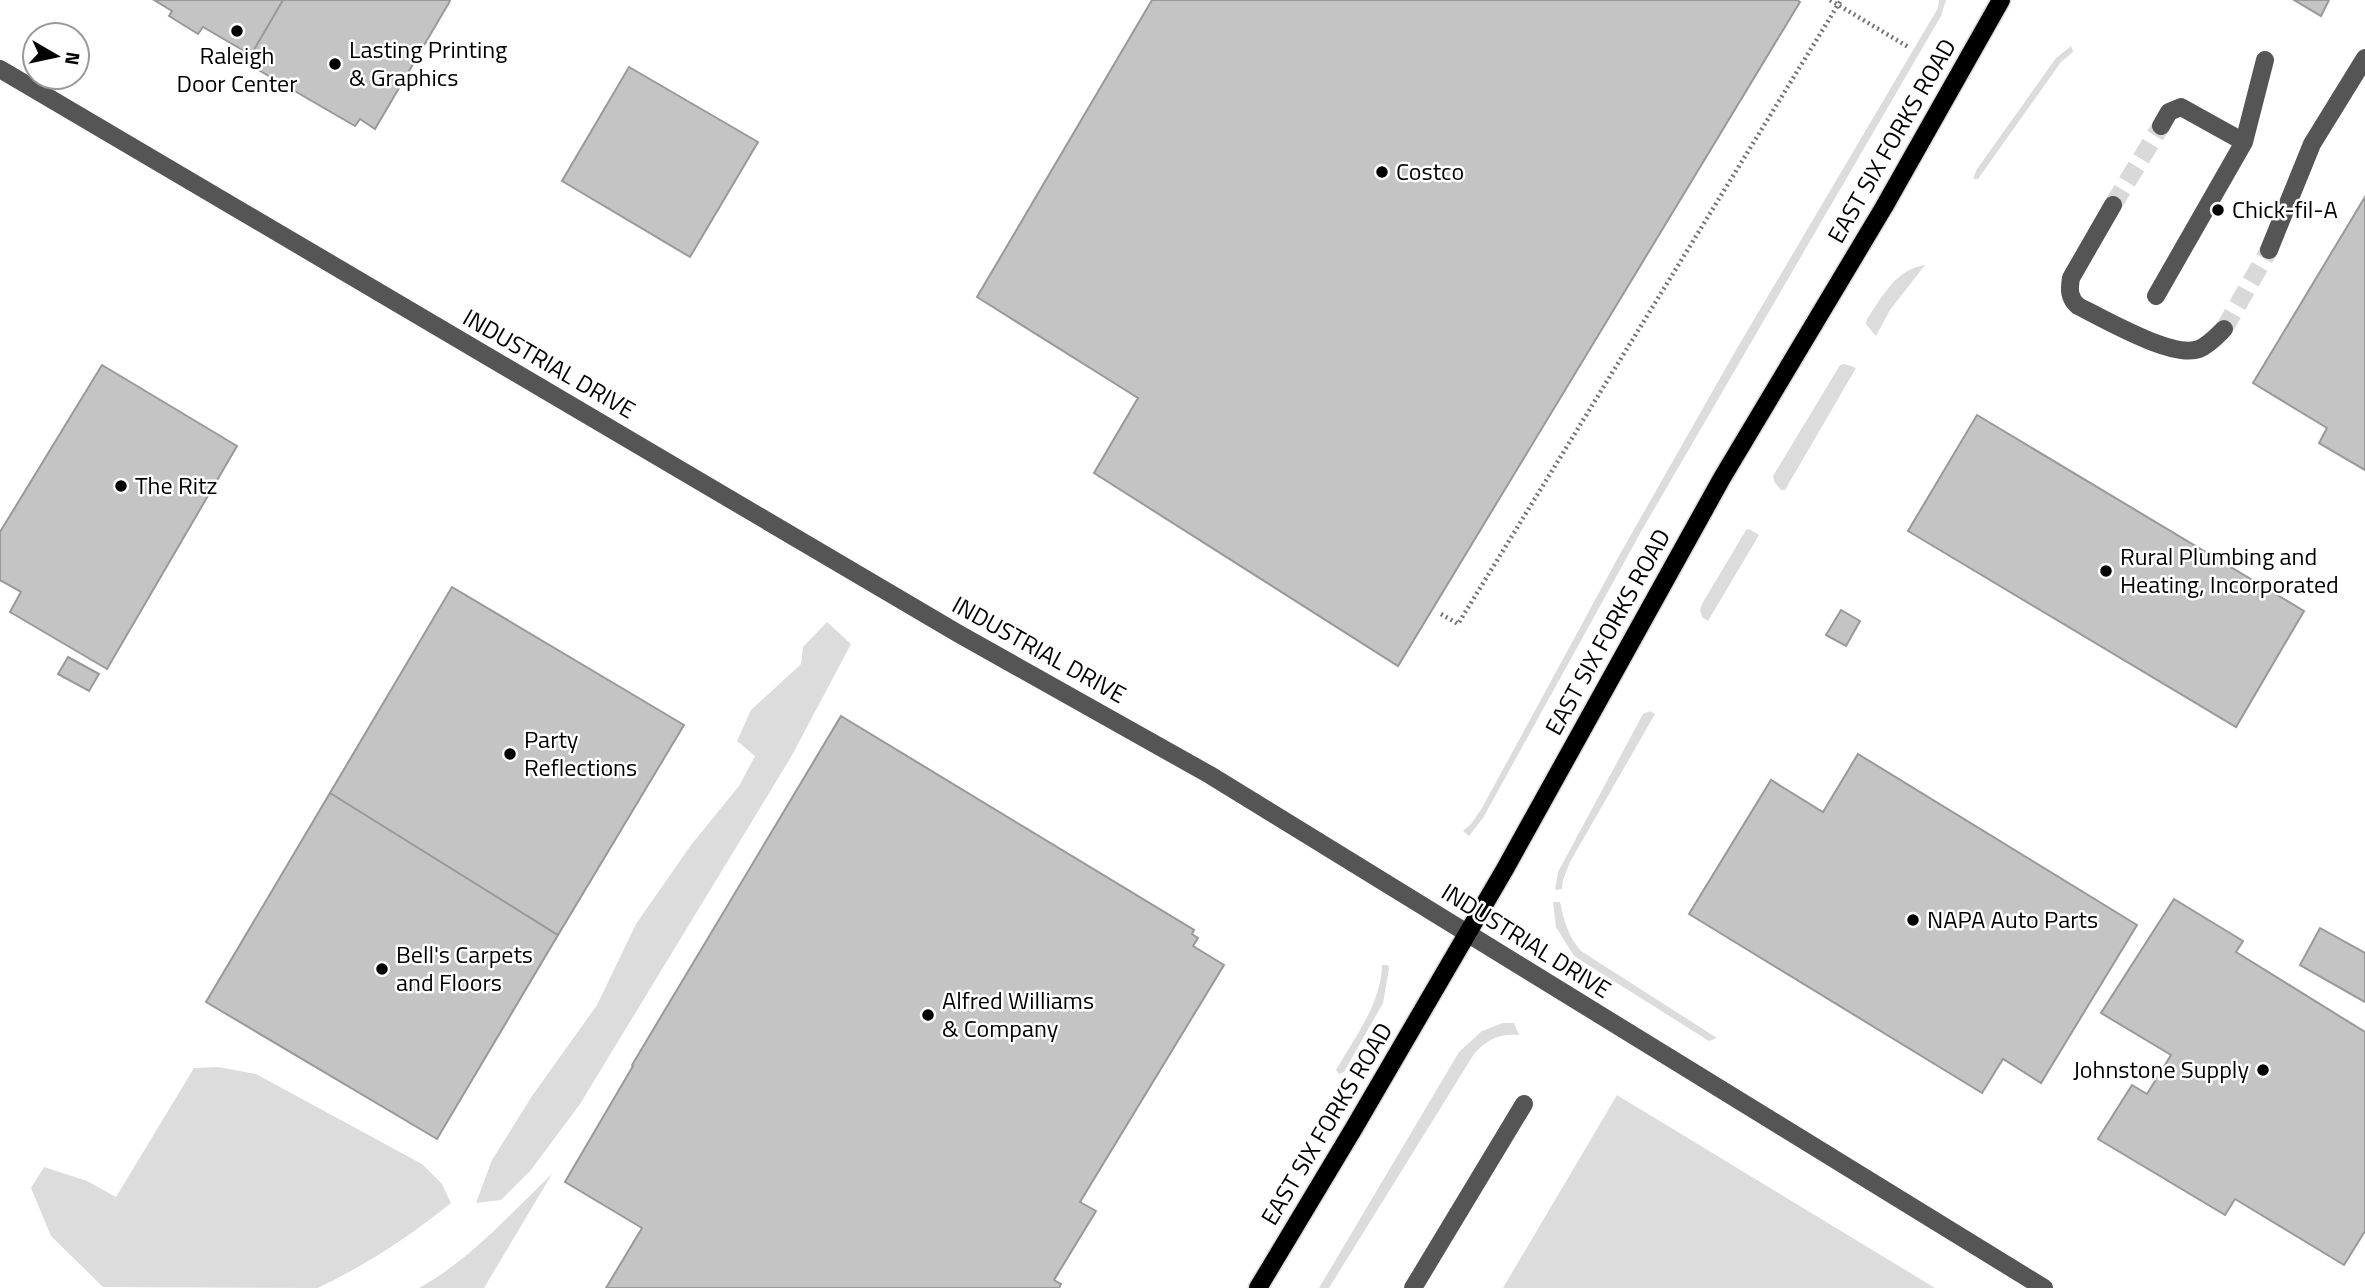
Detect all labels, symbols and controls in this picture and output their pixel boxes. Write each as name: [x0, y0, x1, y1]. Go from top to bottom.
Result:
north arrow: [21, 21, 91, 91]
marker: Raleigh Door Center: [229, 23, 245, 39]
place label: Lasting Printing & Graphics: [349, 31, 507, 95]
street label: EAST SIX FORKS ROAD: [1818, 31, 1964, 250]
place label: Raleigh Door Center: [176, 37, 298, 101]
text: N: [58, 50, 89, 68]
marker: Lasting Printing & Graphics: [327, 56, 343, 72]
place label: Costco: [1396, 153, 1464, 189]
marker: Costco: [1374, 164, 1390, 180]
place label: Chick-fil-A: [2232, 191, 2338, 227]
marker: Chick-fil-A: [2210, 202, 2226, 218]
street label: INDUSTRIAL DRIVE: [457, 299, 642, 427]
place label: The Ritz: [135, 467, 217, 503]
marker: The Ritz: [113, 478, 129, 494]
street label: EAST SIX FORKS ROAD: [1535, 522, 1679, 741]
place label: Rural Plumbing and Heating, Incorporated: [2120, 538, 2339, 602]
marker: Rural Plumbing and Heating, Incorporated: [2098, 563, 2114, 579]
street label: INDUSTRIAL DRIVE: [946, 586, 1133, 712]
place label: Party Reflections: [524, 721, 637, 785]
marker: Party Reflections: [502, 746, 518, 762]
street label: INDUSTRIAL DRIVE: [1435, 874, 1618, 1007]
place label: NAPA Auto Parts: [1927, 901, 2098, 937]
marker: NAPA Auto Parts: [1905, 912, 1921, 928]
place label: Bell's Carpets and Floors: [396, 936, 533, 1000]
marker: Bell's Carpets and Floors: [374, 961, 390, 977]
place label: Alfred Williams & Company: [942, 982, 1094, 1046]
marker: Alfred Williams & Company: [920, 1007, 936, 1023]
street label: EAST SIX FORKS ROAD: [1251, 1015, 1401, 1232]
place label: Johnstone Supply: [2073, 1051, 2249, 1087]
marker: Johnstone Supply: [2255, 1062, 2271, 1078]

